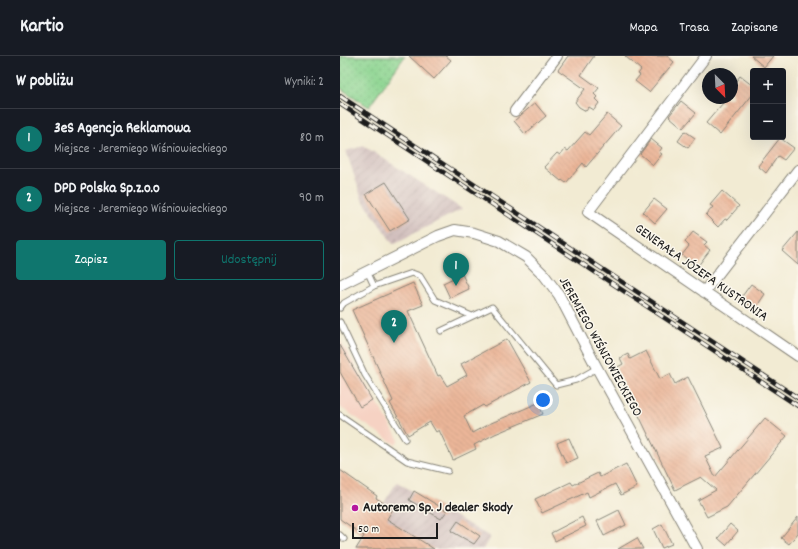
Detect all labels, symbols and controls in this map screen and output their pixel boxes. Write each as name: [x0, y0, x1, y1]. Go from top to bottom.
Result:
text: Kartio: [20, 14, 64, 41]
text: Mapa: [630, 18, 657, 38]
text: Trasa: [679, 18, 709, 38]
text: Zapisane: [731, 18, 778, 38]
north arrow: [702, 68, 738, 104]
map controls: [750, 68, 786, 140]
button: +: [750, 68, 786, 104]
text: W pobliżu: [16, 70, 73, 94]
text: Wyniki: 2: [284, 73, 324, 92]
button: −: [750, 104, 786, 140]
text: 3eS Agencja Reklamowa: [54, 118, 190, 140]
text: 1: [28, 129, 30, 148]
text: 80 m: [300, 129, 324, 148]
text: Miejsce · Jeremiego Wiśniowieckiego: [54, 140, 227, 159]
text: DPD Polska Sp.z.o.o: [54, 178, 160, 200]
text: 2: [26, 189, 32, 208]
text: 90 m: [299, 189, 324, 208]
text: Miejsce · Jeremiego Wiśniowieckiego: [54, 200, 227, 219]
street label: GENERAŁA JÓZEFA KUSTRONIA: [630, 219, 772, 327]
button: Zapisz: [16, 240, 166, 280]
button: Udostępnij: [174, 240, 324, 280]
pin: 1: [443, 253, 469, 286]
street label: JEREMIEGO WIŚNIOWIECKIEGO: [553, 273, 647, 421]
pin: 2: [381, 310, 407, 343]
your location: [533, 390, 553, 410]
place label: Autoremo Sp. J dealer Skody: [363, 498, 514, 518]
marker: Autoremo Sp. J dealer Skody: [350, 503, 360, 513]
scale bar: [352, 521, 438, 540]
text: 50 m: [358, 522, 379, 538]

